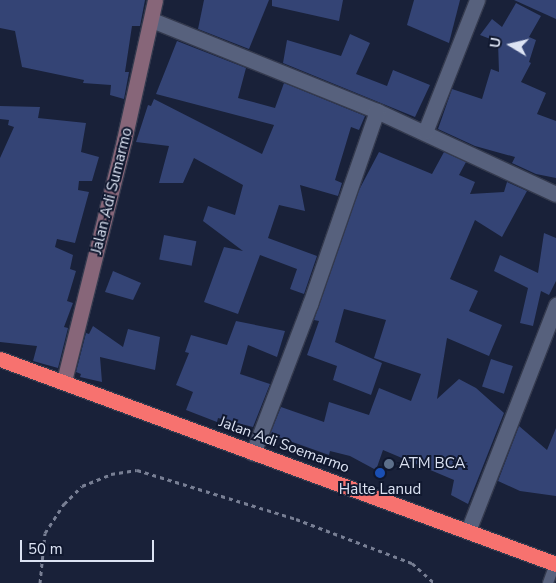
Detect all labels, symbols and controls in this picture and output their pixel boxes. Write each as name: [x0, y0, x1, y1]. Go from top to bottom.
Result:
north arrow: [486, 20, 536, 70]
text: U: [485, 36, 506, 49]
street label: Jalan Adi Sumarmo: [88, 126, 136, 256]
street label: Jalan Adi Soemarmo: [216, 413, 352, 477]
place label: ATM BCA: [399, 455, 465, 473]
marker: ATM BCA: [383, 458, 395, 470]
marker: Halte Lanud: [374, 467, 386, 479]
place label: Halte Lanud: [339, 481, 421, 499]
scale bar: [22, 530, 156, 562]
text: 50 m: [28, 539, 63, 559]

